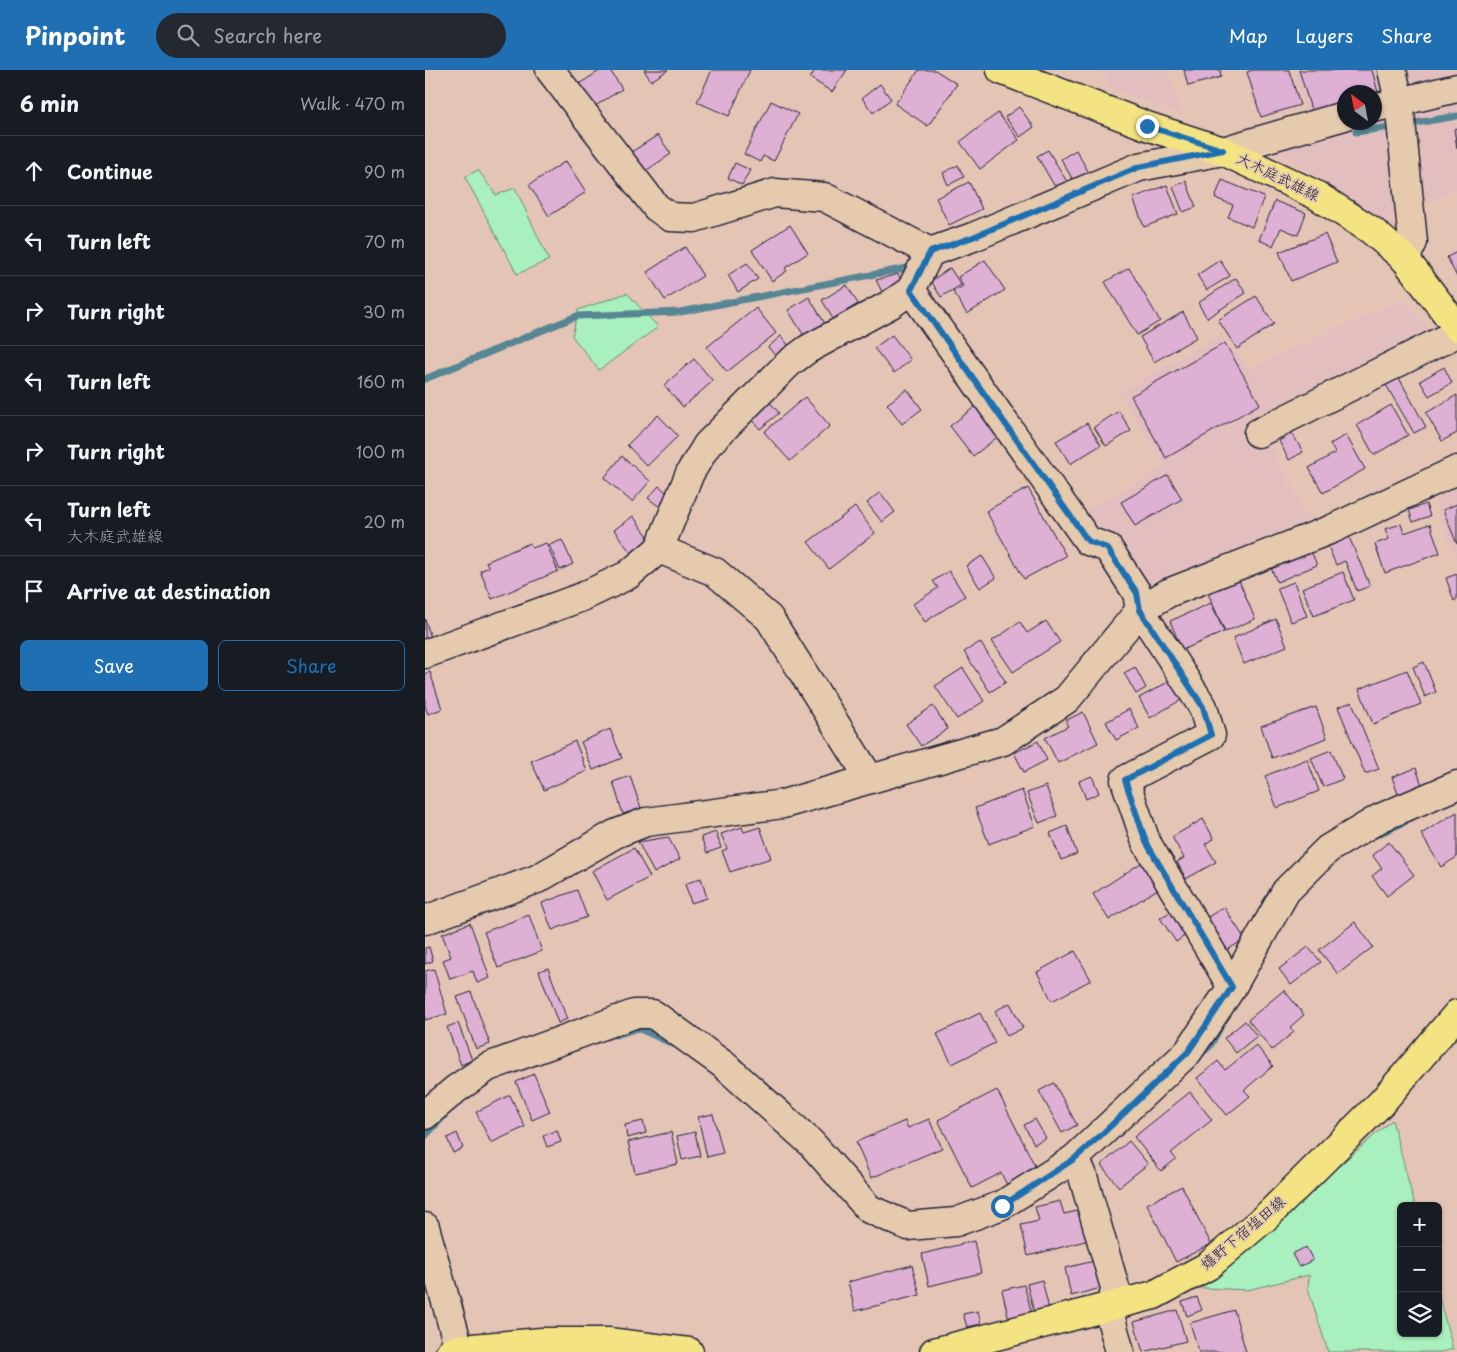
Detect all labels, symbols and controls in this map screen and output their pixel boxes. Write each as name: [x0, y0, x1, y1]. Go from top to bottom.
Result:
search box: [156, 13, 506, 58]
text: Pinpoint: [25, 17, 126, 53]
icon: search: [174, 21, 202, 49]
text: Search here: [214, 21, 322, 49]
text: Map: [1229, 22, 1268, 49]
text: Layers: [1296, 22, 1353, 49]
text: Share: [1381, 22, 1432, 49]
north arrow: [1337, 85, 1382, 130]
text: 6 min: [20, 87, 79, 119]
text: Walk · 470 m: [300, 91, 405, 115]
route end: [1136, 115, 1159, 138]
street label: 大木庭武雄線: [1233, 146, 1324, 206]
icon: ahead: [20, 157, 48, 185]
text: Continue: [67, 157, 153, 185]
text: 90 m: [364, 159, 405, 183]
icon: left: [20, 227, 48, 255]
text: Turn left: [67, 227, 151, 255]
text: 70 m: [365, 229, 405, 253]
icon: right: [20, 297, 48, 325]
text: Turn right: [67, 297, 165, 325]
text: 30 m: [363, 299, 405, 323]
icon: left: [20, 367, 48, 395]
text: Turn left: [67, 367, 151, 395]
text: 160 m: [357, 369, 405, 393]
icon: right: [20, 437, 48, 465]
text: Turn right: [67, 437, 165, 465]
text: 100 m: [356, 439, 405, 463]
text: Turn left: [67, 495, 151, 523]
icon: left: [20, 507, 48, 535]
text: 20 m: [364, 509, 405, 533]
text: 大木庭武雄線: [67, 523, 163, 547]
icon: arrive: [20, 577, 48, 605]
text: Arrive at destination: [67, 577, 271, 605]
button: Save: [20, 640, 208, 691]
button: Share: [218, 640, 405, 691]
street label: 嬉野下宿塩田線: [1194, 1189, 1290, 1274]
route start: [991, 1195, 1014, 1218]
map controls: [1397, 1202, 1442, 1337]
button: +: [1397, 1202, 1442, 1247]
button: −: [1397, 1247, 1442, 1292]
button: layers: [1397, 1292, 1442, 1337]

